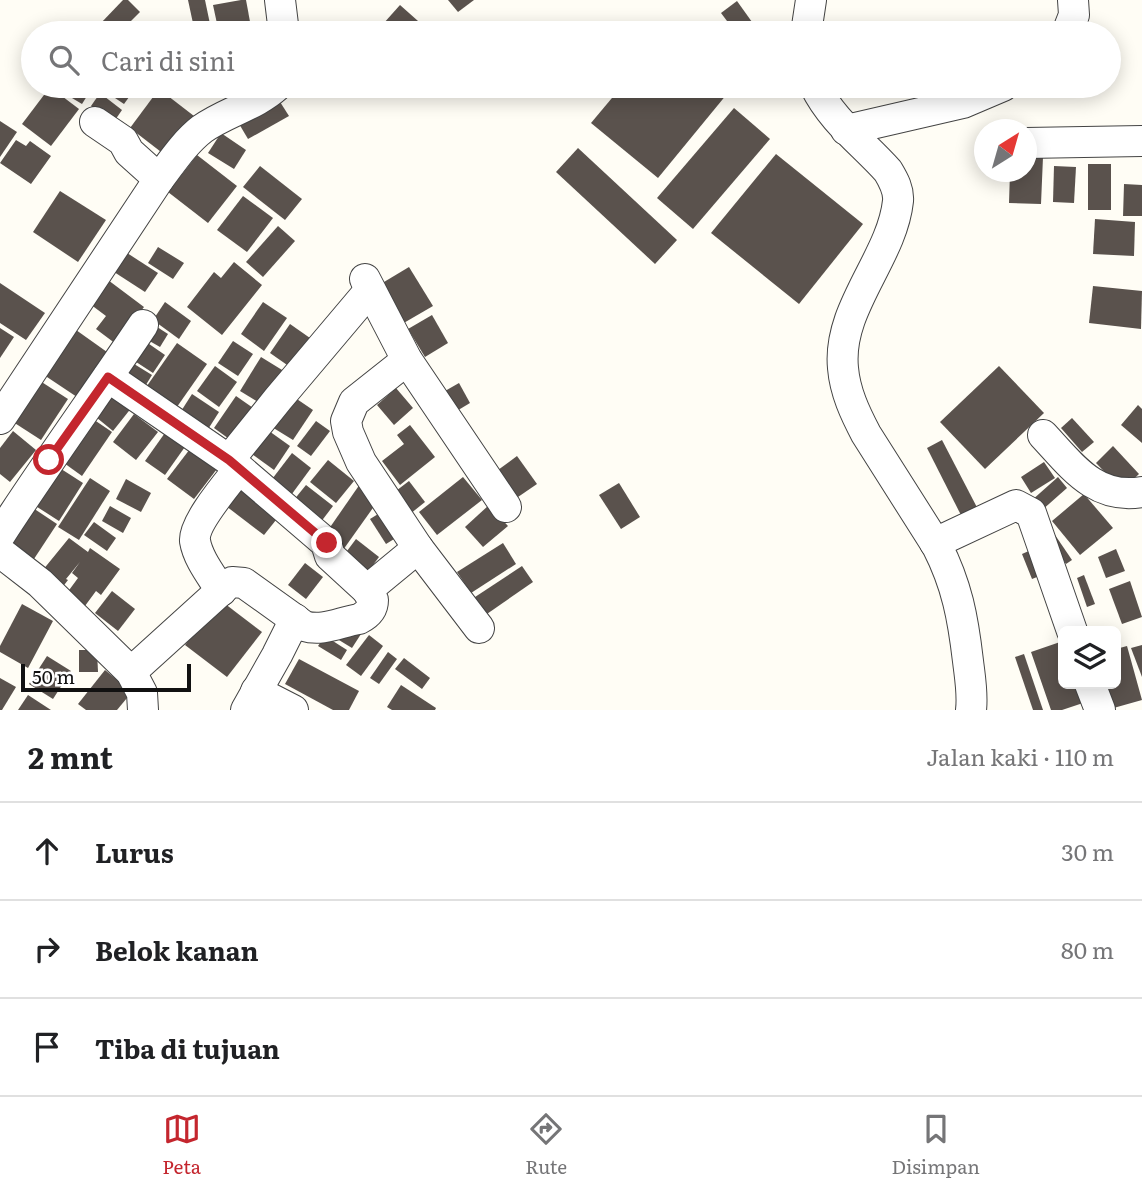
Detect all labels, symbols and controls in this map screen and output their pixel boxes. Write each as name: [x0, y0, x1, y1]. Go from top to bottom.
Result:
search box: [21, 21, 1121, 98]
text: Cari di sini: [101, 40, 235, 79]
icon: search: [45, 41, 83, 79]
north arrow: [974, 119, 1037, 182]
route start: [33, 444, 64, 475]
route end: [311, 527, 342, 558]
map controls: [1058, 626, 1121, 689]
button: layers: [1058, 626, 1121, 689]
scale bar: [21, 661, 191, 693]
text: 50 m: [32, 662, 75, 690]
text: 2 mnt: [28, 734, 113, 778]
text: Jalan kaki · 110 m: [926, 739, 1114, 773]
icon: ahead: [28, 832, 66, 870]
text: Lurus: [95, 832, 174, 871]
text: 30 m: [1061, 834, 1114, 868]
icon: right: [28, 930, 66, 968]
text: Belok kanan: [95, 930, 259, 969]
text: 80 m: [1061, 932, 1114, 966]
icon: arrive: [28, 1028, 66, 1066]
text: Tiba di tujuan: [95, 1028, 280, 1067]
tab: Peta: [162, 1110, 201, 1180]
tab: Rute: [525, 1110, 567, 1180]
tab: Disimpan: [891, 1110, 980, 1180]

